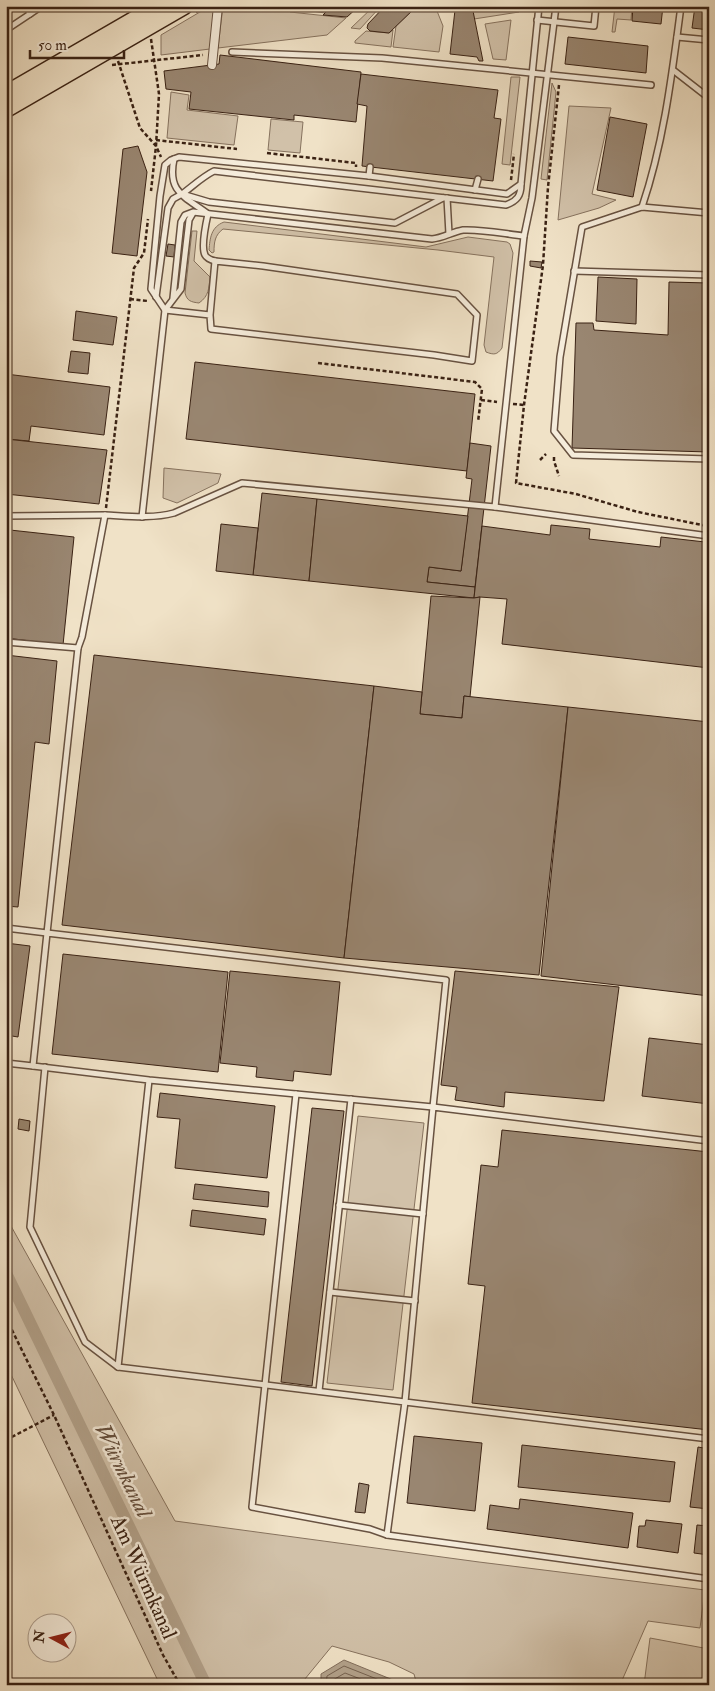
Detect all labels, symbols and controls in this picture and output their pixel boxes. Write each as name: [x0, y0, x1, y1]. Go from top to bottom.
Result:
scale bar: [30, 28, 124, 60]
text: 50 m: [38, 36, 67, 55]
water label: Würmkanal: [88, 1419, 159, 1524]
street label: Am Würmkanal: [104, 1510, 183, 1644]
north arrow: [28, 1614, 78, 1664]
text: N: [30, 1629, 49, 1645]

